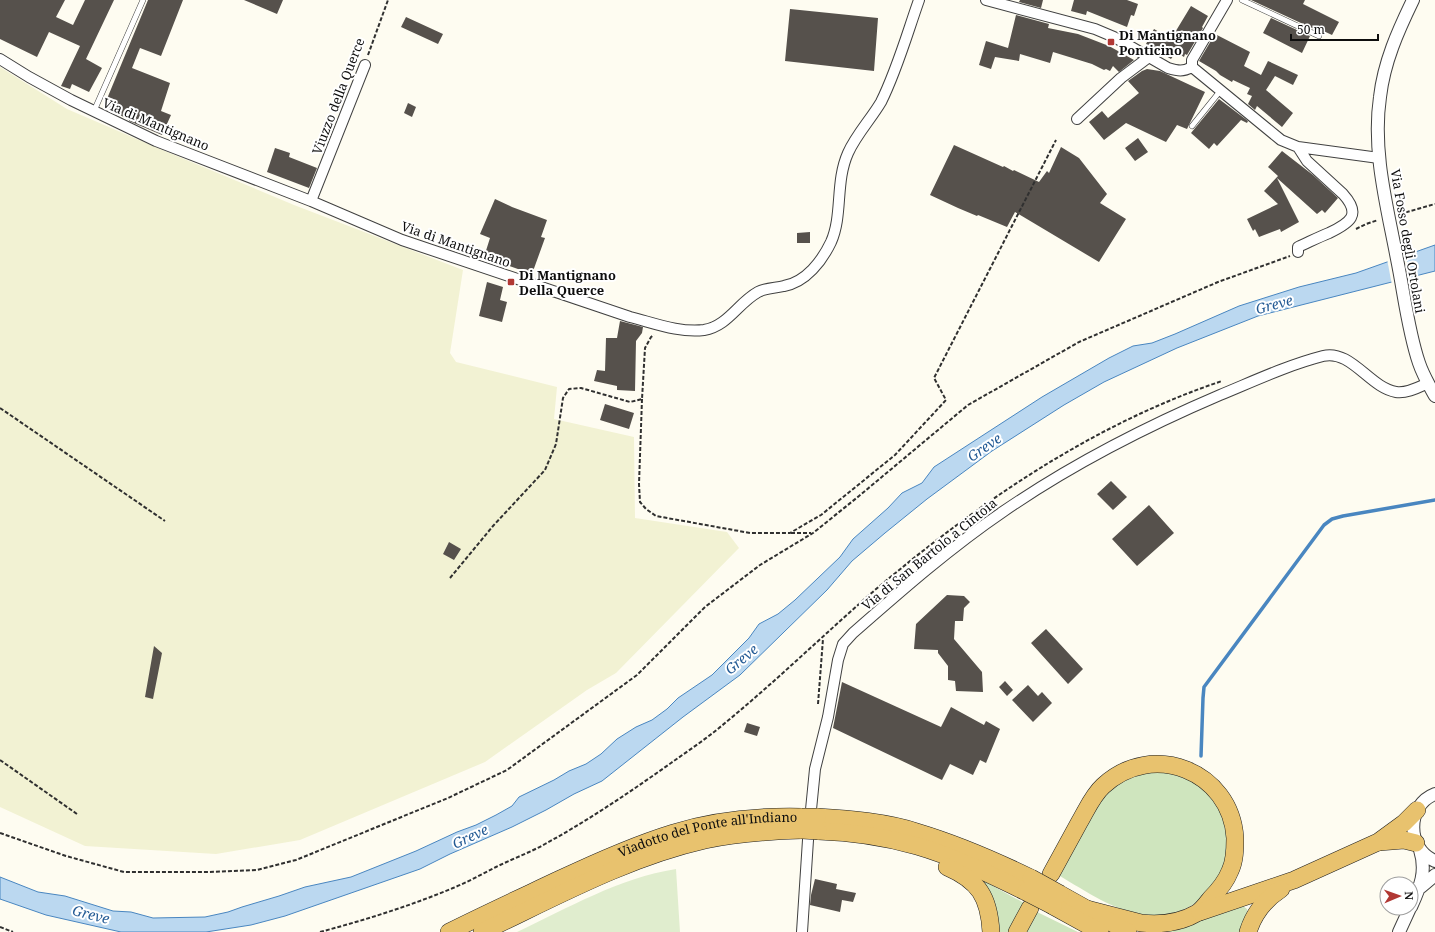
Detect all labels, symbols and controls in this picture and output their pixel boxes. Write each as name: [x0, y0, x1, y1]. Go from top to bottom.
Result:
scale bar: [1291, 16, 1378, 42]
text: 50 m: [1297, 21, 1325, 38]
place label: Di Mantignano Ponticino: [1119, 26, 1216, 59]
street label: Viuzzo della Querce: [307, 35, 369, 157]
marker: Di Mantignano Ponticino: [1106, 37, 1116, 47]
street label: Via di Mantignano: [100, 93, 212, 155]
street label: Via Fosso degli Ortolani: [1386, 167, 1430, 315]
street label: Via di Mantignano: [399, 217, 513, 271]
place label: Di Mantignano Della Querce: [519, 266, 616, 299]
marker: Di Mantignano Della Querce: [506, 277, 516, 287]
water label: Greve: [1253, 290, 1295, 318]
water label: Greve: [963, 428, 1005, 466]
street label: Via di San Bartolo a Cintoia: [858, 494, 1000, 614]
water label: Greve: [720, 640, 762, 678]
street label: Viadotto del Ponte all'Indiano: [615, 808, 797, 861]
water label: Greve: [449, 819, 491, 853]
north arrow: [1379, 876, 1419, 916]
text: N: [1402, 891, 1417, 901]
water label: Greve: [70, 900, 112, 928]

